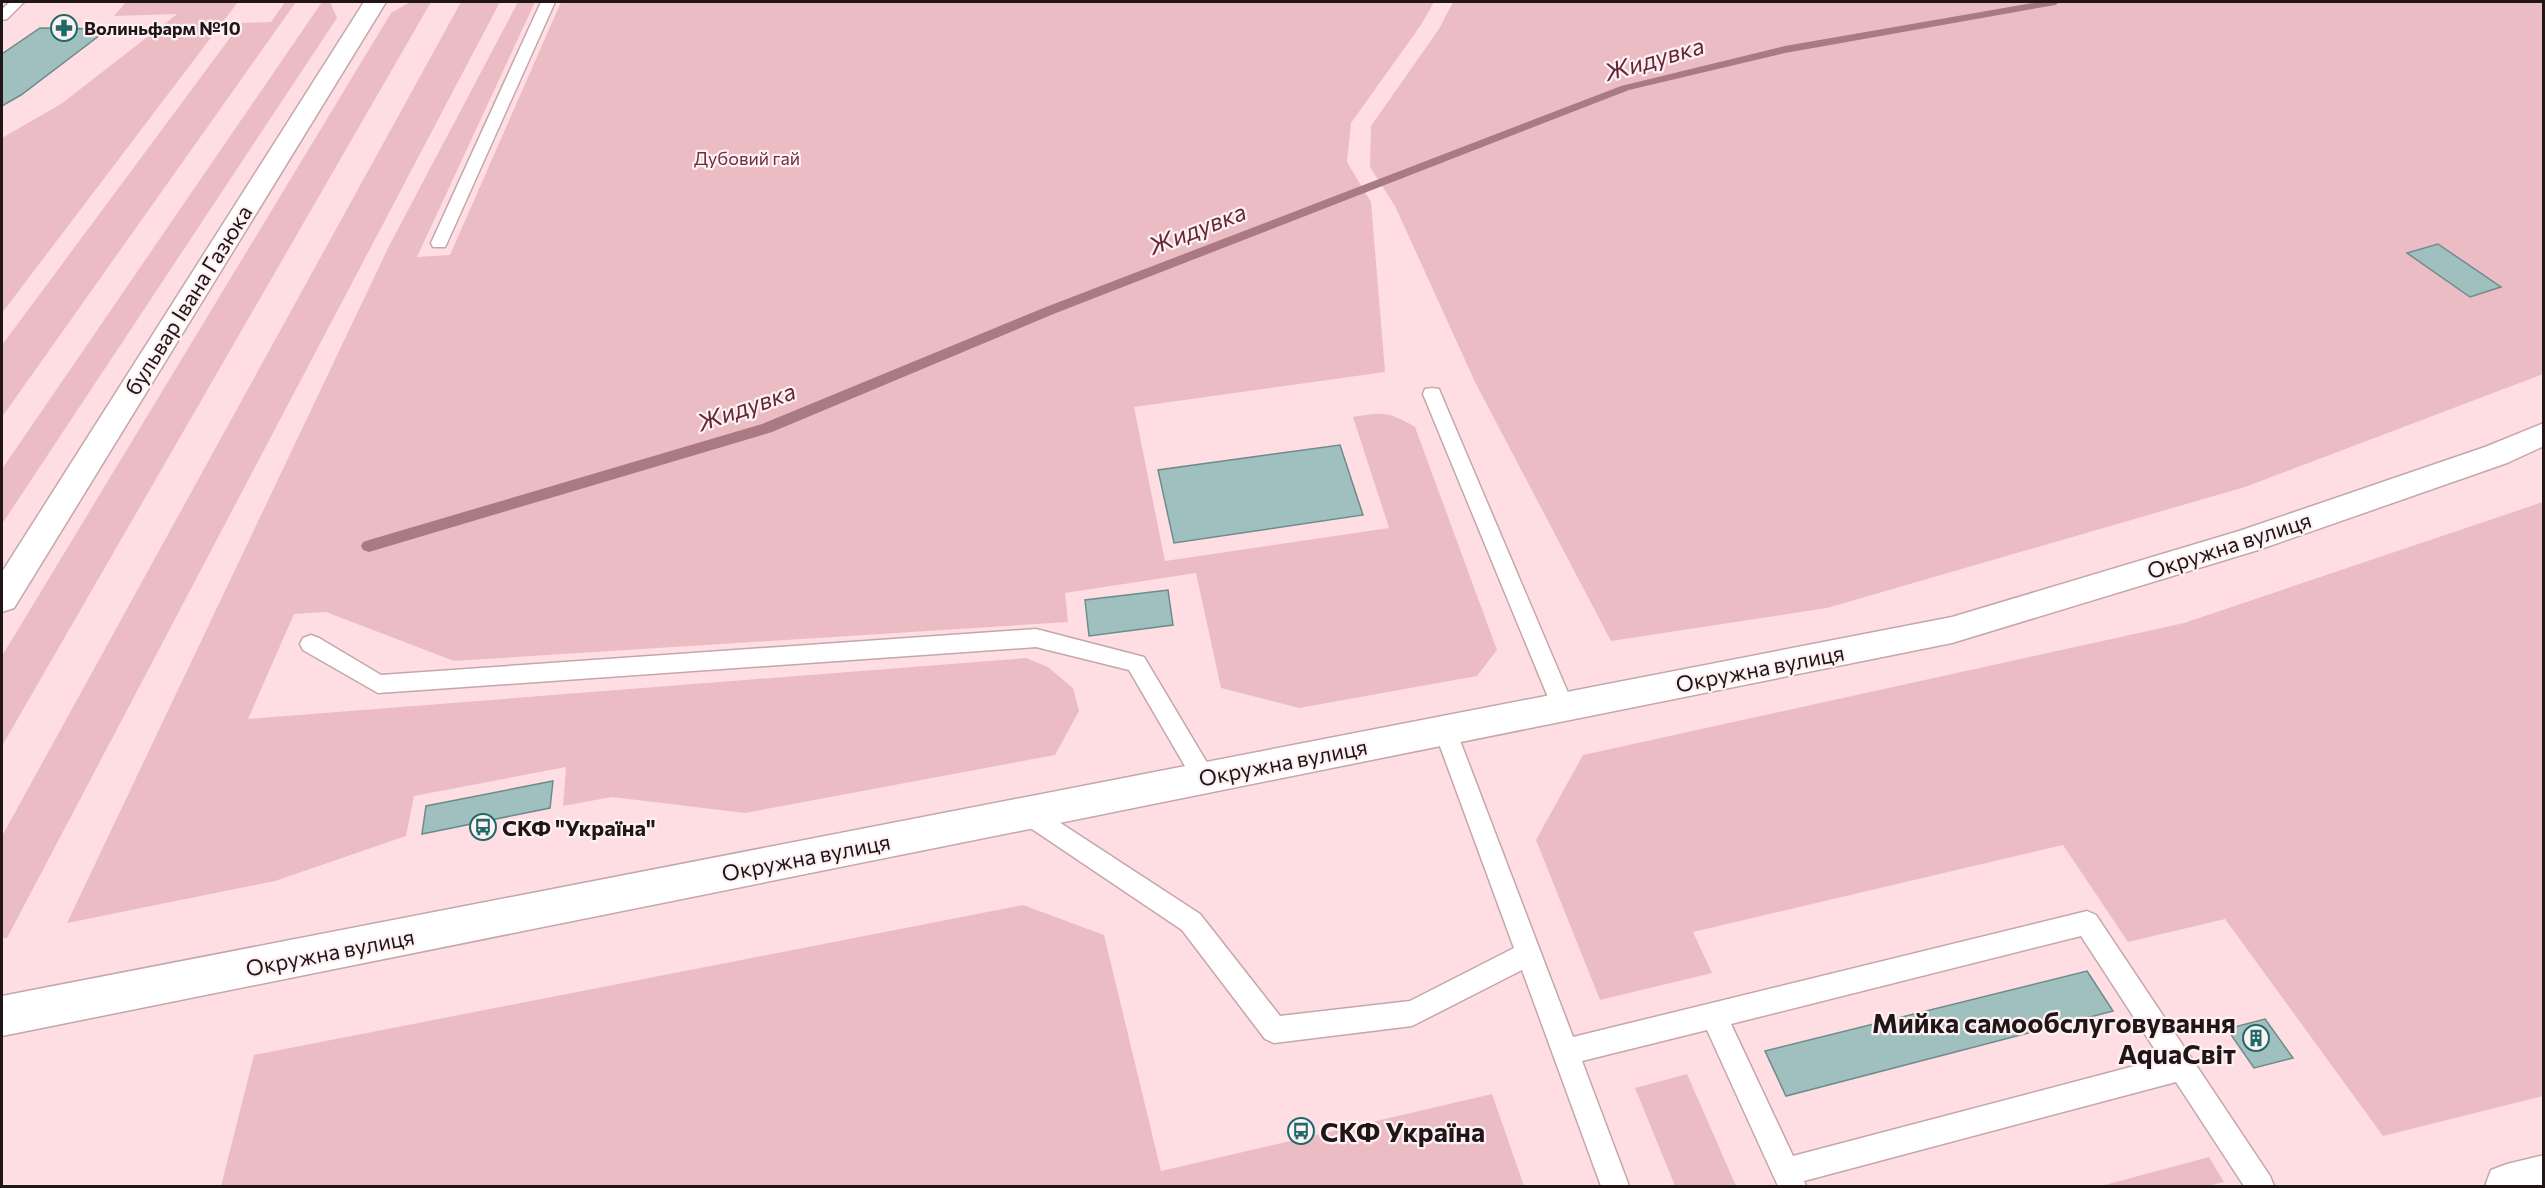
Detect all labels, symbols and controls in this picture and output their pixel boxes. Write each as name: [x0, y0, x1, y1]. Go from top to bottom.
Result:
pharmacy icon: Волиньфарм №10: [49, 13, 79, 43]
place label: Волиньфарм №10: [84, 17, 241, 39]
water label: Жидувка: [1600, 30, 1707, 86]
park label: Дубовий гай: [694, 147, 800, 169]
water label: Жидувка: [1143, 196, 1250, 260]
street label: бульвар Івана Газюка: [119, 200, 257, 400]
water label: Жидувка: [692, 376, 799, 437]
street label: Окружна вулиця: [2143, 506, 2315, 584]
street label: Окружна вулиця: [1673, 638, 1847, 698]
street label: Окружна вулиця: [1196, 732, 1370, 792]
bus stop icon: СКФ "Україна": [468, 812, 498, 842]
place label: СКФ "Україна": [502, 814, 656, 841]
street label: Окружна вулиця: [719, 827, 893, 887]
street label: Окружна вулиця: [243, 922, 417, 982]
place label: Мийка самообслуговування AquaСвіт: [1872, 1006, 2236, 1070]
building icon: Мийка самообслуговування AquaСвіт: [2241, 1023, 2271, 1053]
place label: СКФ Україна: [1320, 1115, 1485, 1148]
bus stop icon: СКФ Україна: [1286, 1116, 1316, 1146]

